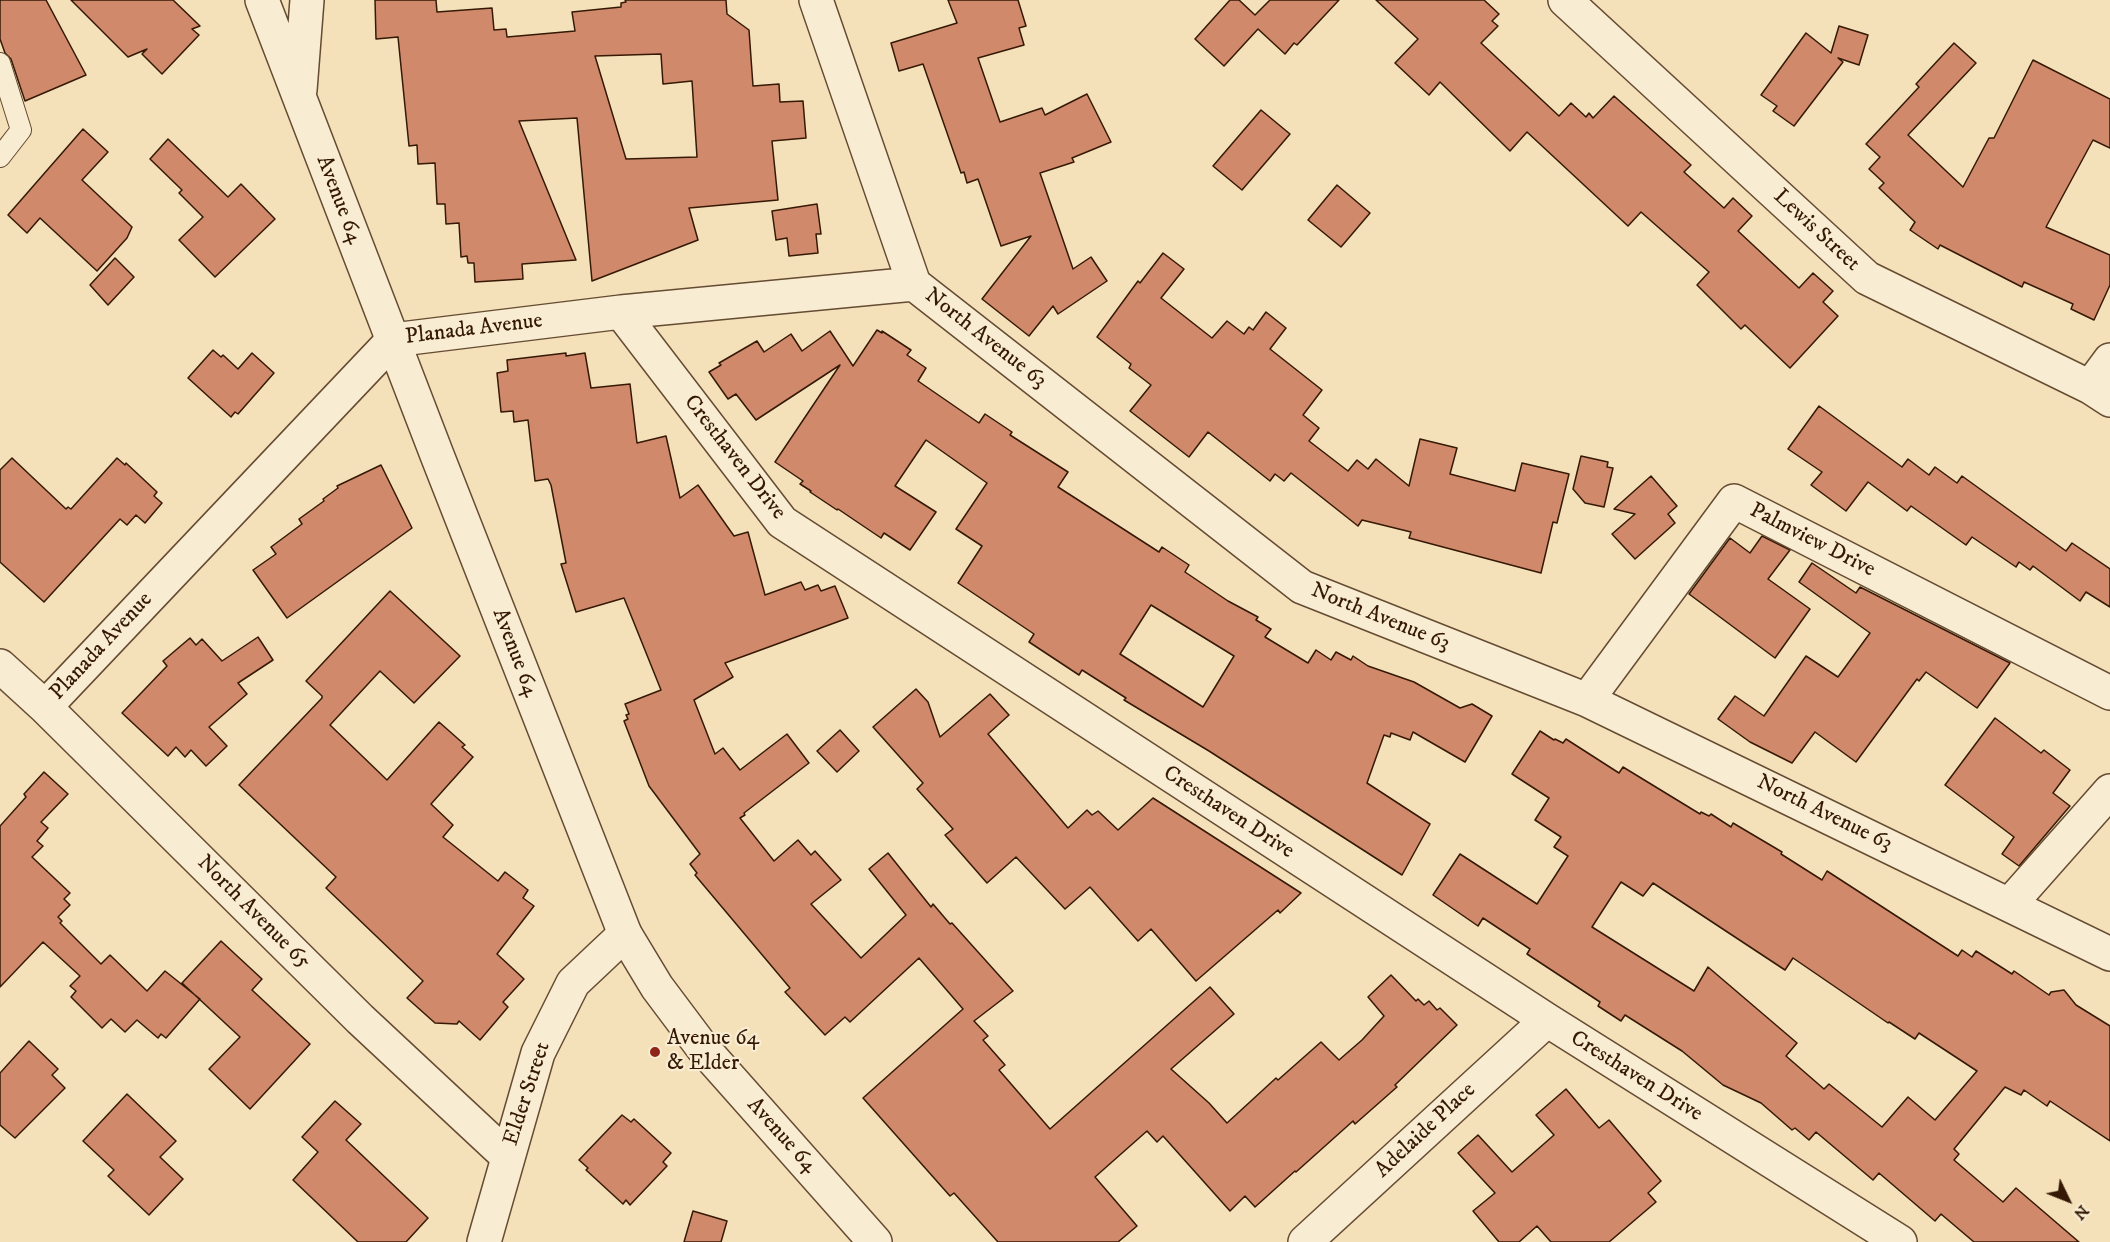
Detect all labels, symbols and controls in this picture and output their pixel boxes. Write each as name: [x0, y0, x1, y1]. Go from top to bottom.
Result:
street label: Avenue 64: [309, 152, 367, 248]
street label: Lewis Street: [1767, 184, 1865, 278]
street label: North Avenue 63: [919, 283, 1051, 395]
street label: Planada Avenue: [404, 308, 544, 352]
street label: Cresthaven Drive: [677, 390, 791, 526]
street label: Palmview Drive: [1745, 498, 1879, 584]
street label: North Avenue 63: [1307, 578, 1453, 658]
street label: Planada Avenue: [45, 588, 159, 706]
street label: Avenue 64: [485, 605, 543, 701]
street label: Cresthaven Drive: [1158, 761, 1298, 865]
street label: North Avenue 63: [1752, 770, 1896, 858]
street label: North Avenue 65: [191, 851, 315, 975]
place label: Avenue 64 & Elder: [667, 1026, 759, 1078]
street label: Cresthaven Drive: [1565, 1026, 1707, 1128]
street label: Elder Street: [499, 1039, 557, 1149]
marker: Avenue 64 & Elder: [648, 1045, 662, 1059]
street label: Adelaide Place: [1370, 1078, 1482, 1184]
street label: Avenue 64: [740, 1093, 822, 1179]
north arrow: [2038, 1170, 2098, 1230]
text: N: [2069, 1201, 2093, 1224]

